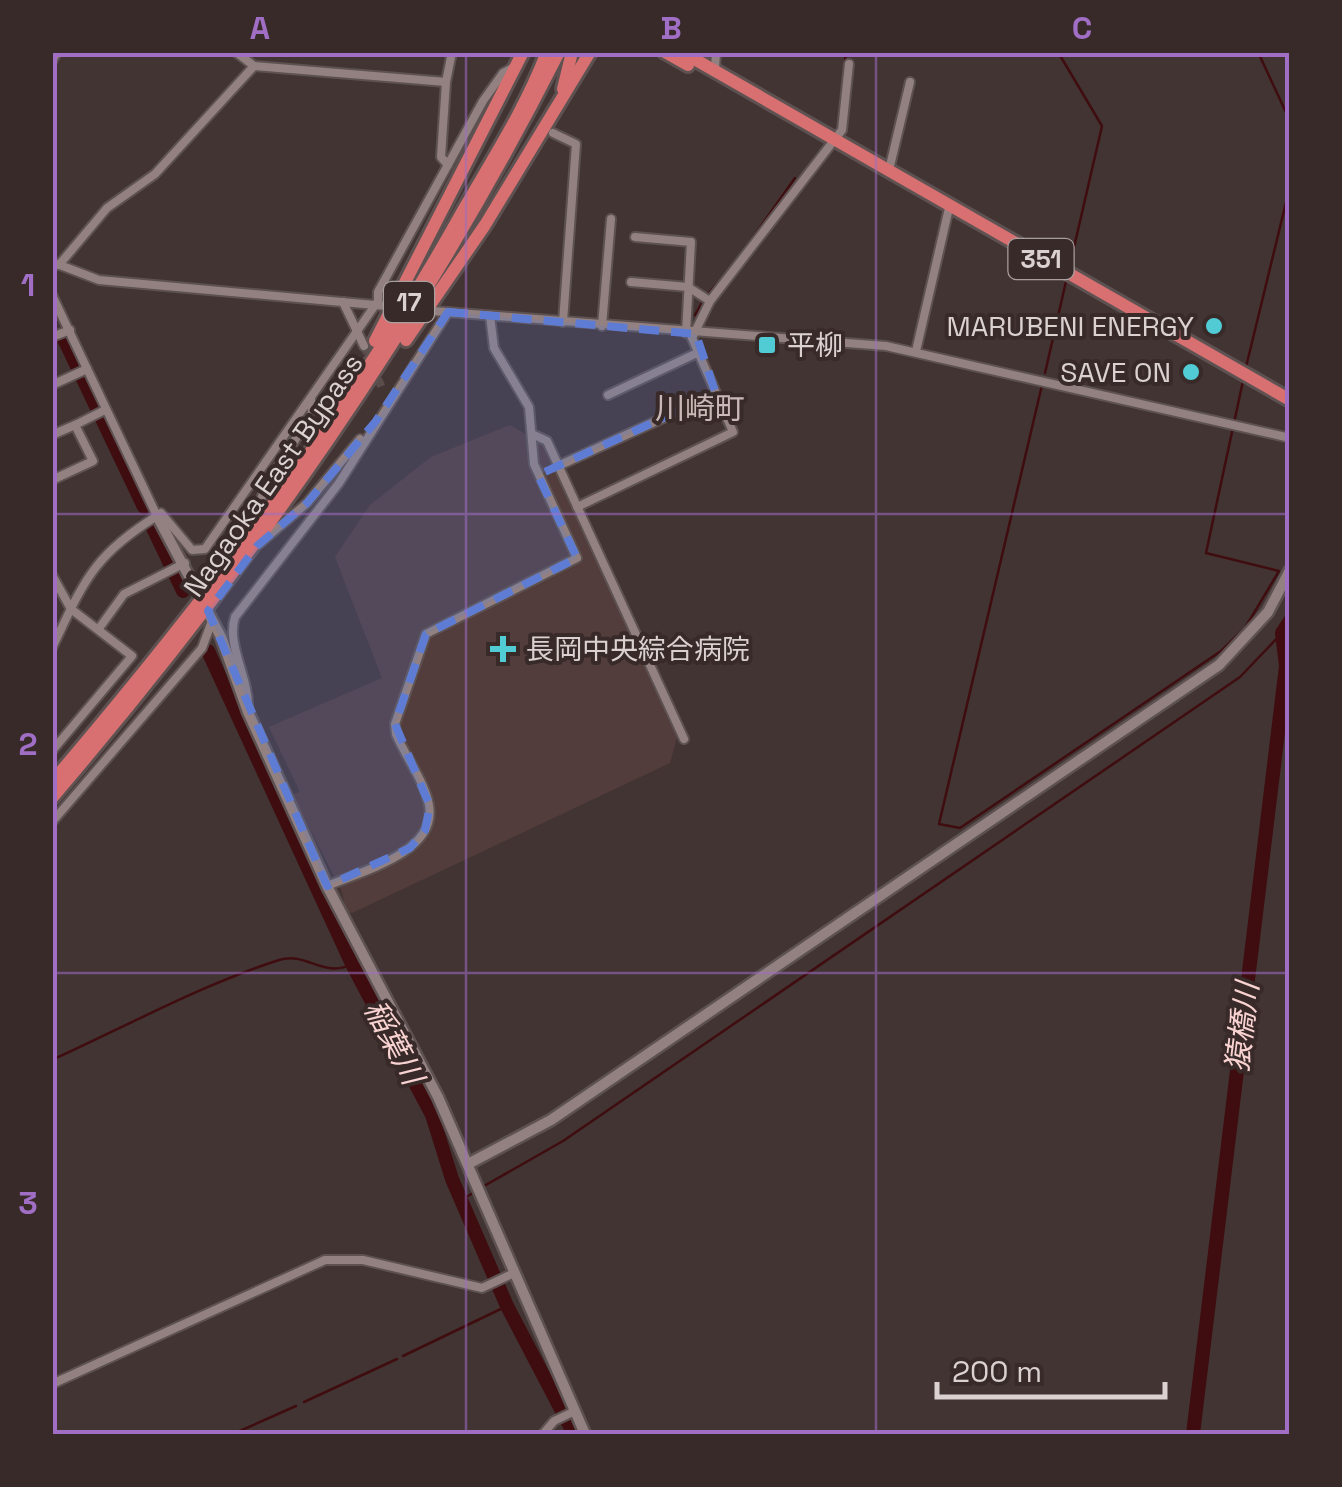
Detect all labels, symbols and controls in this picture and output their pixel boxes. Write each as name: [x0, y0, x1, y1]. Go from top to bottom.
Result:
text: A: [250, 8, 270, 48]
text: B: [660, 8, 682, 48]
text: C: [1072, 8, 1092, 48]
road number: 351: [1008, 239, 1074, 279]
text: 1: [21, 265, 35, 305]
road number: 17: [384, 282, 434, 322]
place label: MARUBENI ENERGY: [946, 308, 1194, 344]
marker: MARUBENI ENERGY: [1203, 315, 1225, 337]
place label: 平柳: [787, 327, 843, 363]
marker: 平柳: [756, 334, 778, 356]
street label: Nagaoka East Bypass: [175, 346, 371, 604]
place label: SAVE ON: [1060, 354, 1171, 390]
marker: SAVE ON: [1180, 361, 1202, 383]
district label: 川崎町: [655, 389, 745, 428]
place label: 長岡中央綜合病院: [526, 631, 750, 667]
marker: 長岡中央綜合病院: [490, 636, 516, 662]
text: 2: [18, 724, 38, 764]
water label: 猿橋川: [1217, 977, 1267, 1074]
water label: 稲葉川: [356, 993, 434, 1094]
text: 3: [18, 1183, 38, 1223]
scale bar: [937, 1337, 1164, 1399]
text: 200 m: [952, 1352, 1042, 1391]

